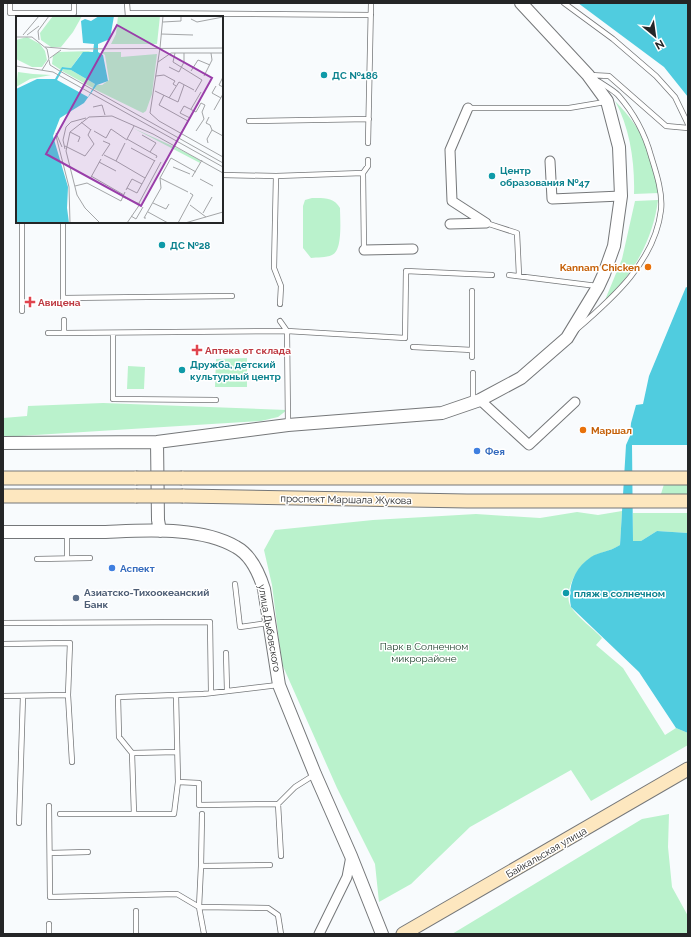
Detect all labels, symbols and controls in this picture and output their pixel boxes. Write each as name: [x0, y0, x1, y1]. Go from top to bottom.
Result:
inset map: [16, 16, 223, 223]
north arrow: [635, 16, 675, 56]
text: N: [653, 37, 666, 52]
marker: ДС №186: [319, 70, 329, 80]
place label: ДС №186: [332, 70, 378, 81]
place label: Центр образования №47: [500, 165, 590, 188]
marker: Центр образования №47: [487, 171, 497, 181]
marker: ДС №28: [157, 240, 167, 250]
place label: ДС №28: [170, 240, 210, 251]
place label: Kannam Chicken: [560, 262, 640, 273]
marker: Kannam Chicken: [643, 262, 653, 272]
marker: Авицена: [25, 297, 35, 307]
place label: Авицена: [38, 297, 81, 308]
marker: Аптека от склада: [192, 345, 202, 355]
place label: Аптека от склада: [205, 345, 291, 356]
place label: Дружба, детский культурный центр: [190, 359, 282, 382]
marker: Дружба, детский культурный центр: [177, 365, 187, 375]
marker: Маршал: [578, 425, 588, 435]
place label: Маршал: [591, 425, 632, 436]
marker: Фея: [472, 446, 482, 456]
place label: Фея: [485, 446, 505, 457]
street label: проспект Маршала Жукова: [280, 493, 412, 506]
marker: Аспект: [107, 563, 117, 573]
place label: Аспект: [120, 563, 155, 574]
street label: улица Дыбовского: [256, 583, 283, 673]
place label: Азиатско-Тихоокеанский Банк: [84, 587, 209, 610]
marker: пляж в солнечном: [561, 588, 571, 598]
place label: пляж в солнечном: [574, 588, 665, 599]
marker: Азиатско-Тихоокеанский Банк: [71, 593, 81, 603]
park label: Парк в Солнечном микрорайоне: [380, 641, 468, 664]
street label: Байкальская улица: [504, 825, 588, 880]

